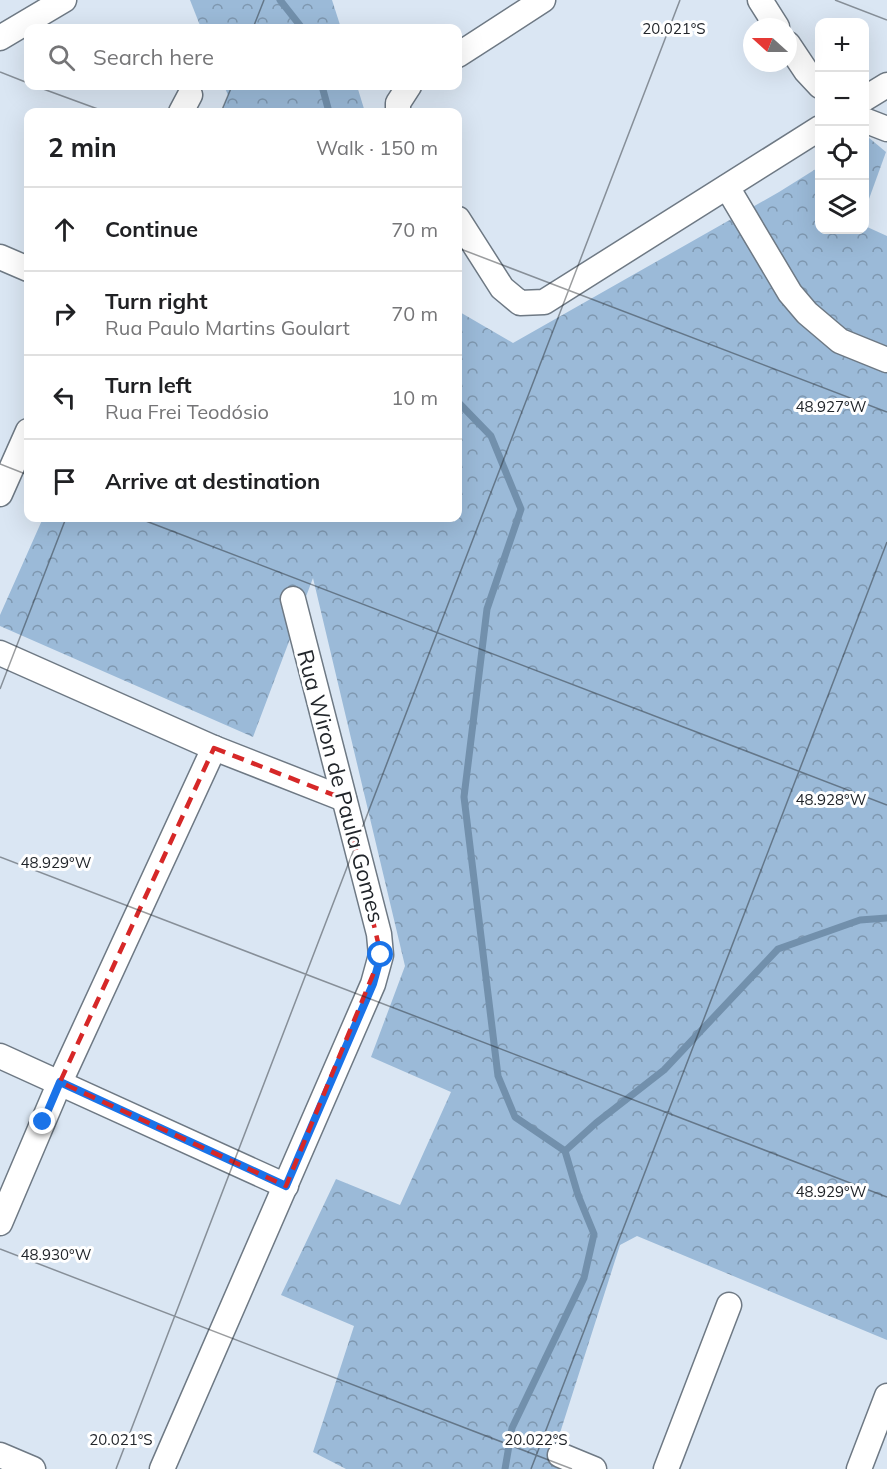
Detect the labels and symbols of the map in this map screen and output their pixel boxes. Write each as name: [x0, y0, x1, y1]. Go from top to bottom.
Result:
north arrow: [743, 18, 797, 72]
text: 20.021°S: [642, 19, 706, 38]
text: 48.927°W: [796, 397, 867, 416]
street label: Rua Wiron de Paula Gomes: [291, 647, 391, 925]
text: 48.928°W: [796, 790, 867, 809]
text: 48.929°W: [21, 853, 92, 872]
route start: [367, 941, 393, 967]
route end: [29, 1108, 55, 1134]
text: 48.929°W: [796, 1182, 867, 1201]
text: 48.930°W: [21, 1245, 92, 1264]
text: 20.021°S: [89, 1430, 153, 1449]
text: 20.022°S: [504, 1430, 568, 1449]

